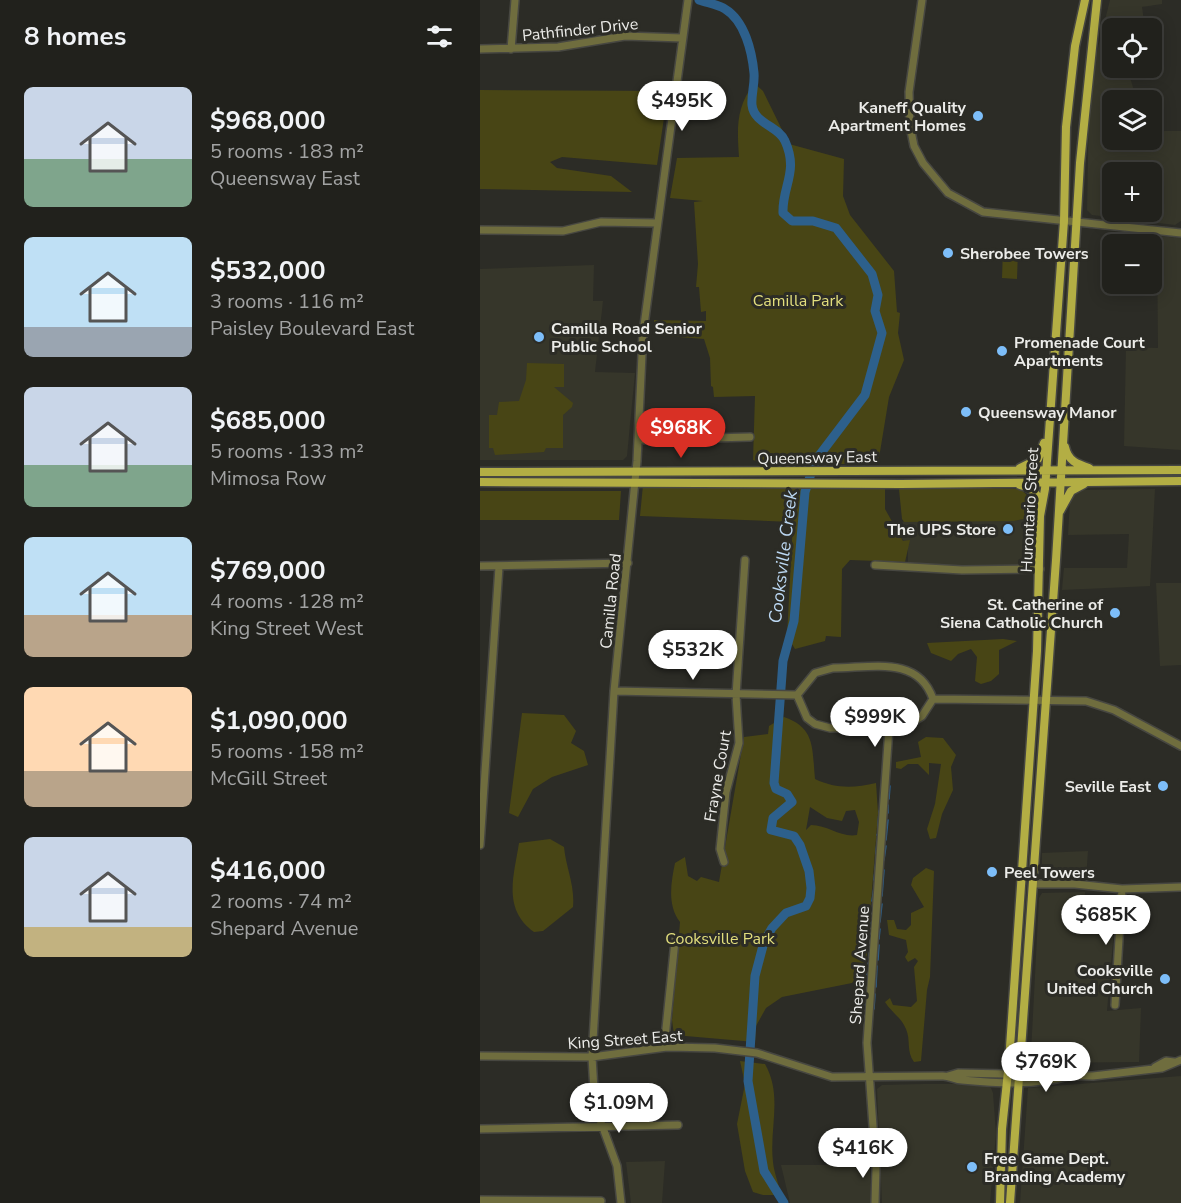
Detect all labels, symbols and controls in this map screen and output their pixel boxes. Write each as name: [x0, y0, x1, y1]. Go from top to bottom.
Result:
street label: Pathfinder Drive: [521, 13, 639, 47]
map controls: [1102, 18, 1162, 294]
button: locate: [1102, 18, 1162, 78]
text: 8 homes: [24, 19, 126, 54]
icon: filters: [423, 20, 456, 53]
pin: $495K: [640, 81, 724, 132]
text: $495K: [651, 87, 713, 114]
button: layers: [1102, 90, 1162, 150]
place label: Kaneff Quality Apartment Homes: [828, 97, 967, 137]
text: $968,000: [210, 103, 326, 138]
marker: Kaneff Quality Apartment Homes: [971, 109, 985, 123]
icon: home: [72, 111, 144, 183]
text: 5 rooms · 183 m²: [210, 138, 364, 165]
button: +: [1102, 162, 1162, 222]
text: Queensway East: [210, 165, 360, 192]
button: −: [1102, 234, 1162, 294]
place label: Sherobee Towers: [960, 243, 1089, 265]
marker: Sherobee Towers: [941, 246, 955, 260]
text: $532,000: [210, 253, 326, 288]
icon: home: [72, 261, 144, 333]
text: 3 rooms · 116 m²: [210, 288, 364, 315]
park label: Camilla Park: [753, 290, 844, 312]
text: Paisley Boulevard East: [210, 315, 414, 342]
place label: Camilla Road Senior Public School: [551, 318, 703, 358]
marker: Camilla Road Senior Public School: [532, 330, 546, 344]
place label: Promenade Court Apartments: [1014, 332, 1146, 372]
marker: Promenade Court Apartments: [995, 344, 1009, 358]
place label: Queensway Manor: [978, 402, 1117, 424]
text: $685,000: [210, 403, 326, 438]
marker: Queensway Manor: [959, 405, 973, 419]
pin: $968K: [639, 408, 723, 459]
icon: home: [72, 411, 144, 483]
text: $968K: [650, 414, 712, 441]
text: 5 rooms · 133 m²: [210, 438, 364, 465]
street label: Queensway East: [757, 446, 878, 470]
street label: Hurontario Street: [1016, 447, 1044, 573]
text: Mimosa Row: [210, 465, 326, 492]
water label: Cooksville Creek: [763, 488, 803, 625]
place label: The UPS Store: [887, 519, 996, 541]
marker: The UPS Store: [1001, 522, 1015, 536]
street label: Camilla Road: [595, 552, 627, 650]
text: $769,000: [210, 553, 326, 588]
icon: home: [72, 561, 144, 633]
text: 4 rooms · 128 m²: [210, 588, 364, 615]
place label: St. Catherine of Siena Catholic Church: [940, 594, 1104, 634]
marker: St. Catherine of Siena Catholic Church: [1108, 606, 1122, 620]
text: King Street West: [210, 615, 363, 642]
pin: $532K: [651, 630, 735, 681]
text: $532K: [662, 636, 724, 663]
pin: $999K: [833, 697, 917, 748]
text: $1,090,000: [210, 703, 348, 738]
text: $999K: [844, 703, 906, 730]
icon: home: [72, 711, 144, 783]
street label: Frayne Court: [699, 728, 737, 824]
text: 5 rooms · 158 m²: [210, 738, 364, 765]
text: McGill Street: [210, 765, 327, 792]
place label: Seville East: [1065, 776, 1152, 798]
marker: Seville East: [1156, 779, 1170, 793]
text: $416,000: [210, 853, 326, 888]
icon: home: [72, 861, 144, 933]
place label: Peel Towers: [1004, 862, 1095, 884]
marker: Peel Towers: [985, 865, 999, 879]
text: 2 rooms · 74 m²: [210, 888, 352, 915]
pin: $685K: [1064, 895, 1148, 946]
text: $685K: [1075, 901, 1137, 928]
street label: Shepard Avenue: [845, 905, 875, 1025]
text: Shepard Avenue: [210, 915, 358, 942]
park label: Cooksville Park: [665, 928, 776, 950]
place label: Cooksville United Church: [1047, 960, 1153, 1000]
marker: Cooksville United Church: [1158, 972, 1172, 986]
street label: King Street East: [567, 1025, 684, 1055]
pin: $769K: [1004, 1042, 1088, 1093]
text: $769K: [1015, 1048, 1077, 1075]
pin: $1.09M: [570, 1083, 668, 1134]
text: $1.09M: [584, 1089, 654, 1116]
pin: $416K: [821, 1128, 905, 1179]
text: $416K: [832, 1134, 894, 1161]
place label: Free Game Dept. Branding Academy: [984, 1148, 1126, 1188]
marker: Free Game Dept. Branding Academy: [965, 1160, 979, 1174]

